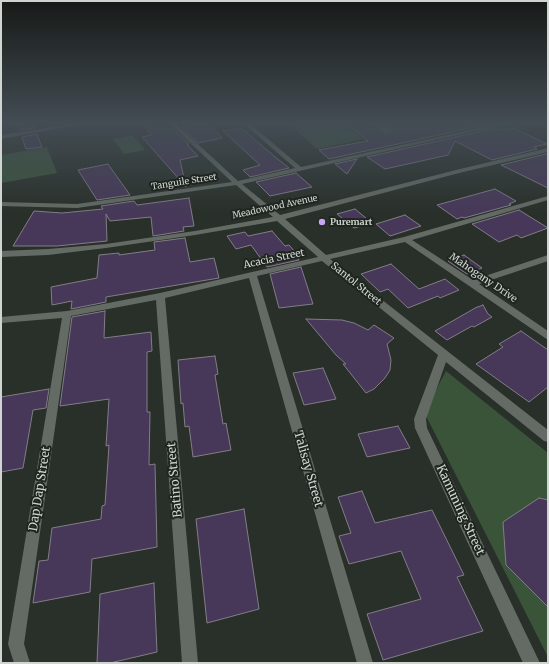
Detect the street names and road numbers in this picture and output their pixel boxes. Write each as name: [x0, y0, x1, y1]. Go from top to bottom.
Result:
street label: Tanguile Street: [150, 171, 218, 193]
street label: Meadowood Avenue: [231, 193, 319, 221]
street label: Acacia Street: [242, 247, 306, 271]
street label: Mahogany Drive: [447, 251, 519, 305]
street label: Santol Street: [328, 260, 384, 308]
street label: Talisay Street: [290, 429, 326, 509]
street label: Batino Street: [165, 442, 185, 518]
street label: Dap Dap Street: [26, 446, 54, 532]
street label: Kamuning Street: [433, 462, 487, 558]

